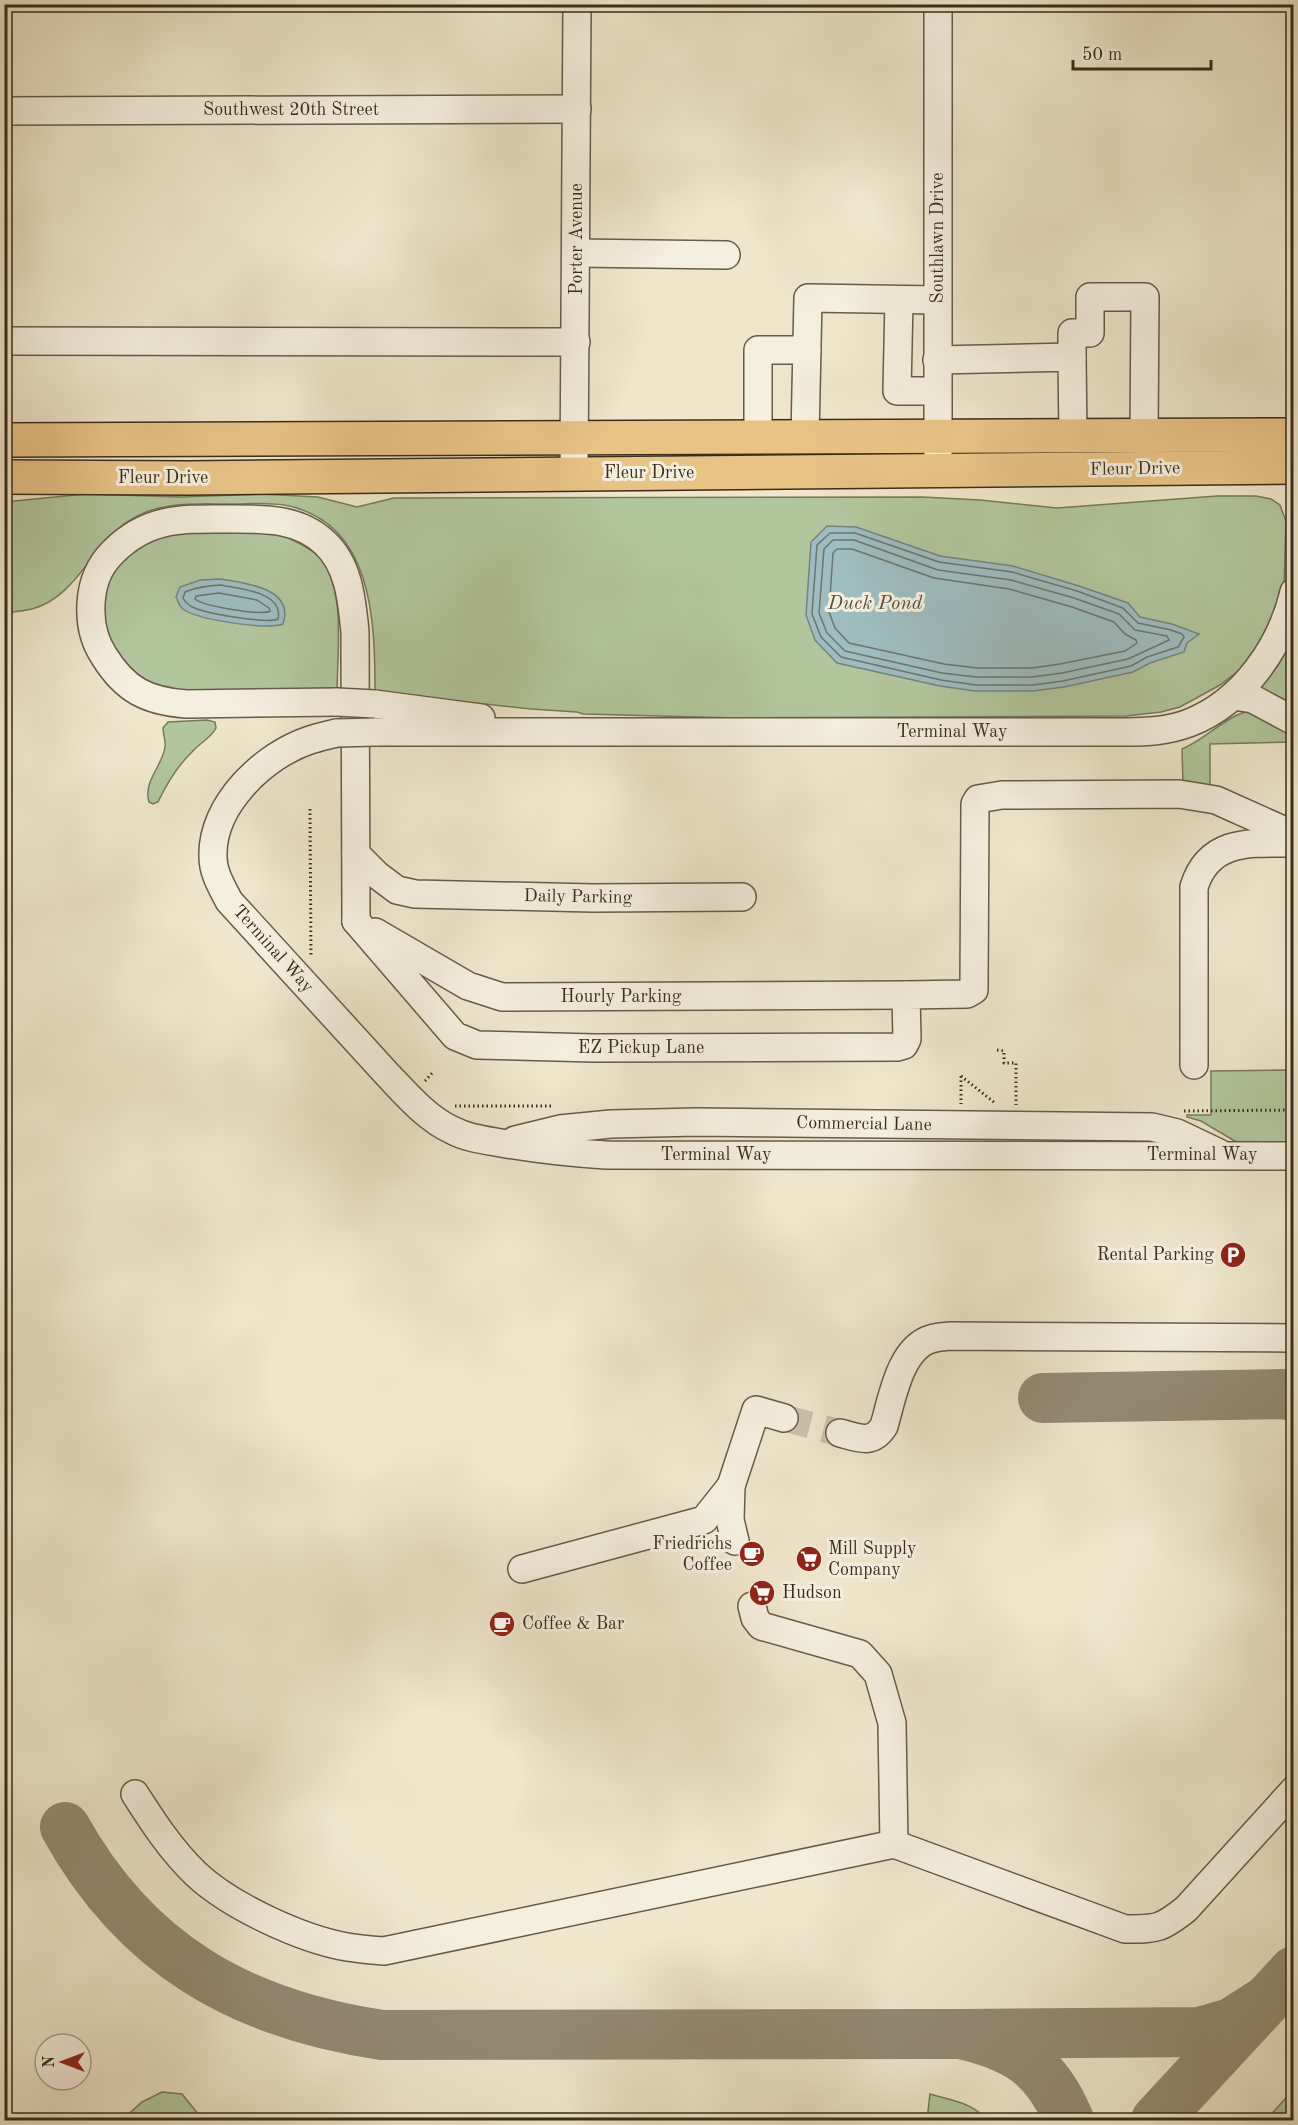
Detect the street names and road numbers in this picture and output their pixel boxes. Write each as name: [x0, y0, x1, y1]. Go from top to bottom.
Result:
street label: Southwest 20th Street: [203, 101, 379, 119]
street label: Southlawn Drive: [929, 172, 947, 304]
street label: Porter Avenue: [568, 183, 586, 295]
street label: Fleur Drive: [1090, 459, 1180, 479]
street label: Fleur Drive: [604, 464, 694, 482]
street label: Fleur Drive: [118, 469, 208, 487]
street label: Terminal Way: [897, 723, 1008, 741]
street label: Daily Parking: [524, 887, 633, 907]
street label: Terminal Way: [229, 902, 317, 997]
street label: Hourly Parking: [561, 988, 682, 1006]
street label: EZ Pickup Lane: [578, 1039, 704, 1057]
street label: Commercial Lane: [796, 1114, 932, 1134]
street label: Terminal Way: [661, 1146, 772, 1164]
street label: Terminal Way: [1147, 1146, 1258, 1164]

